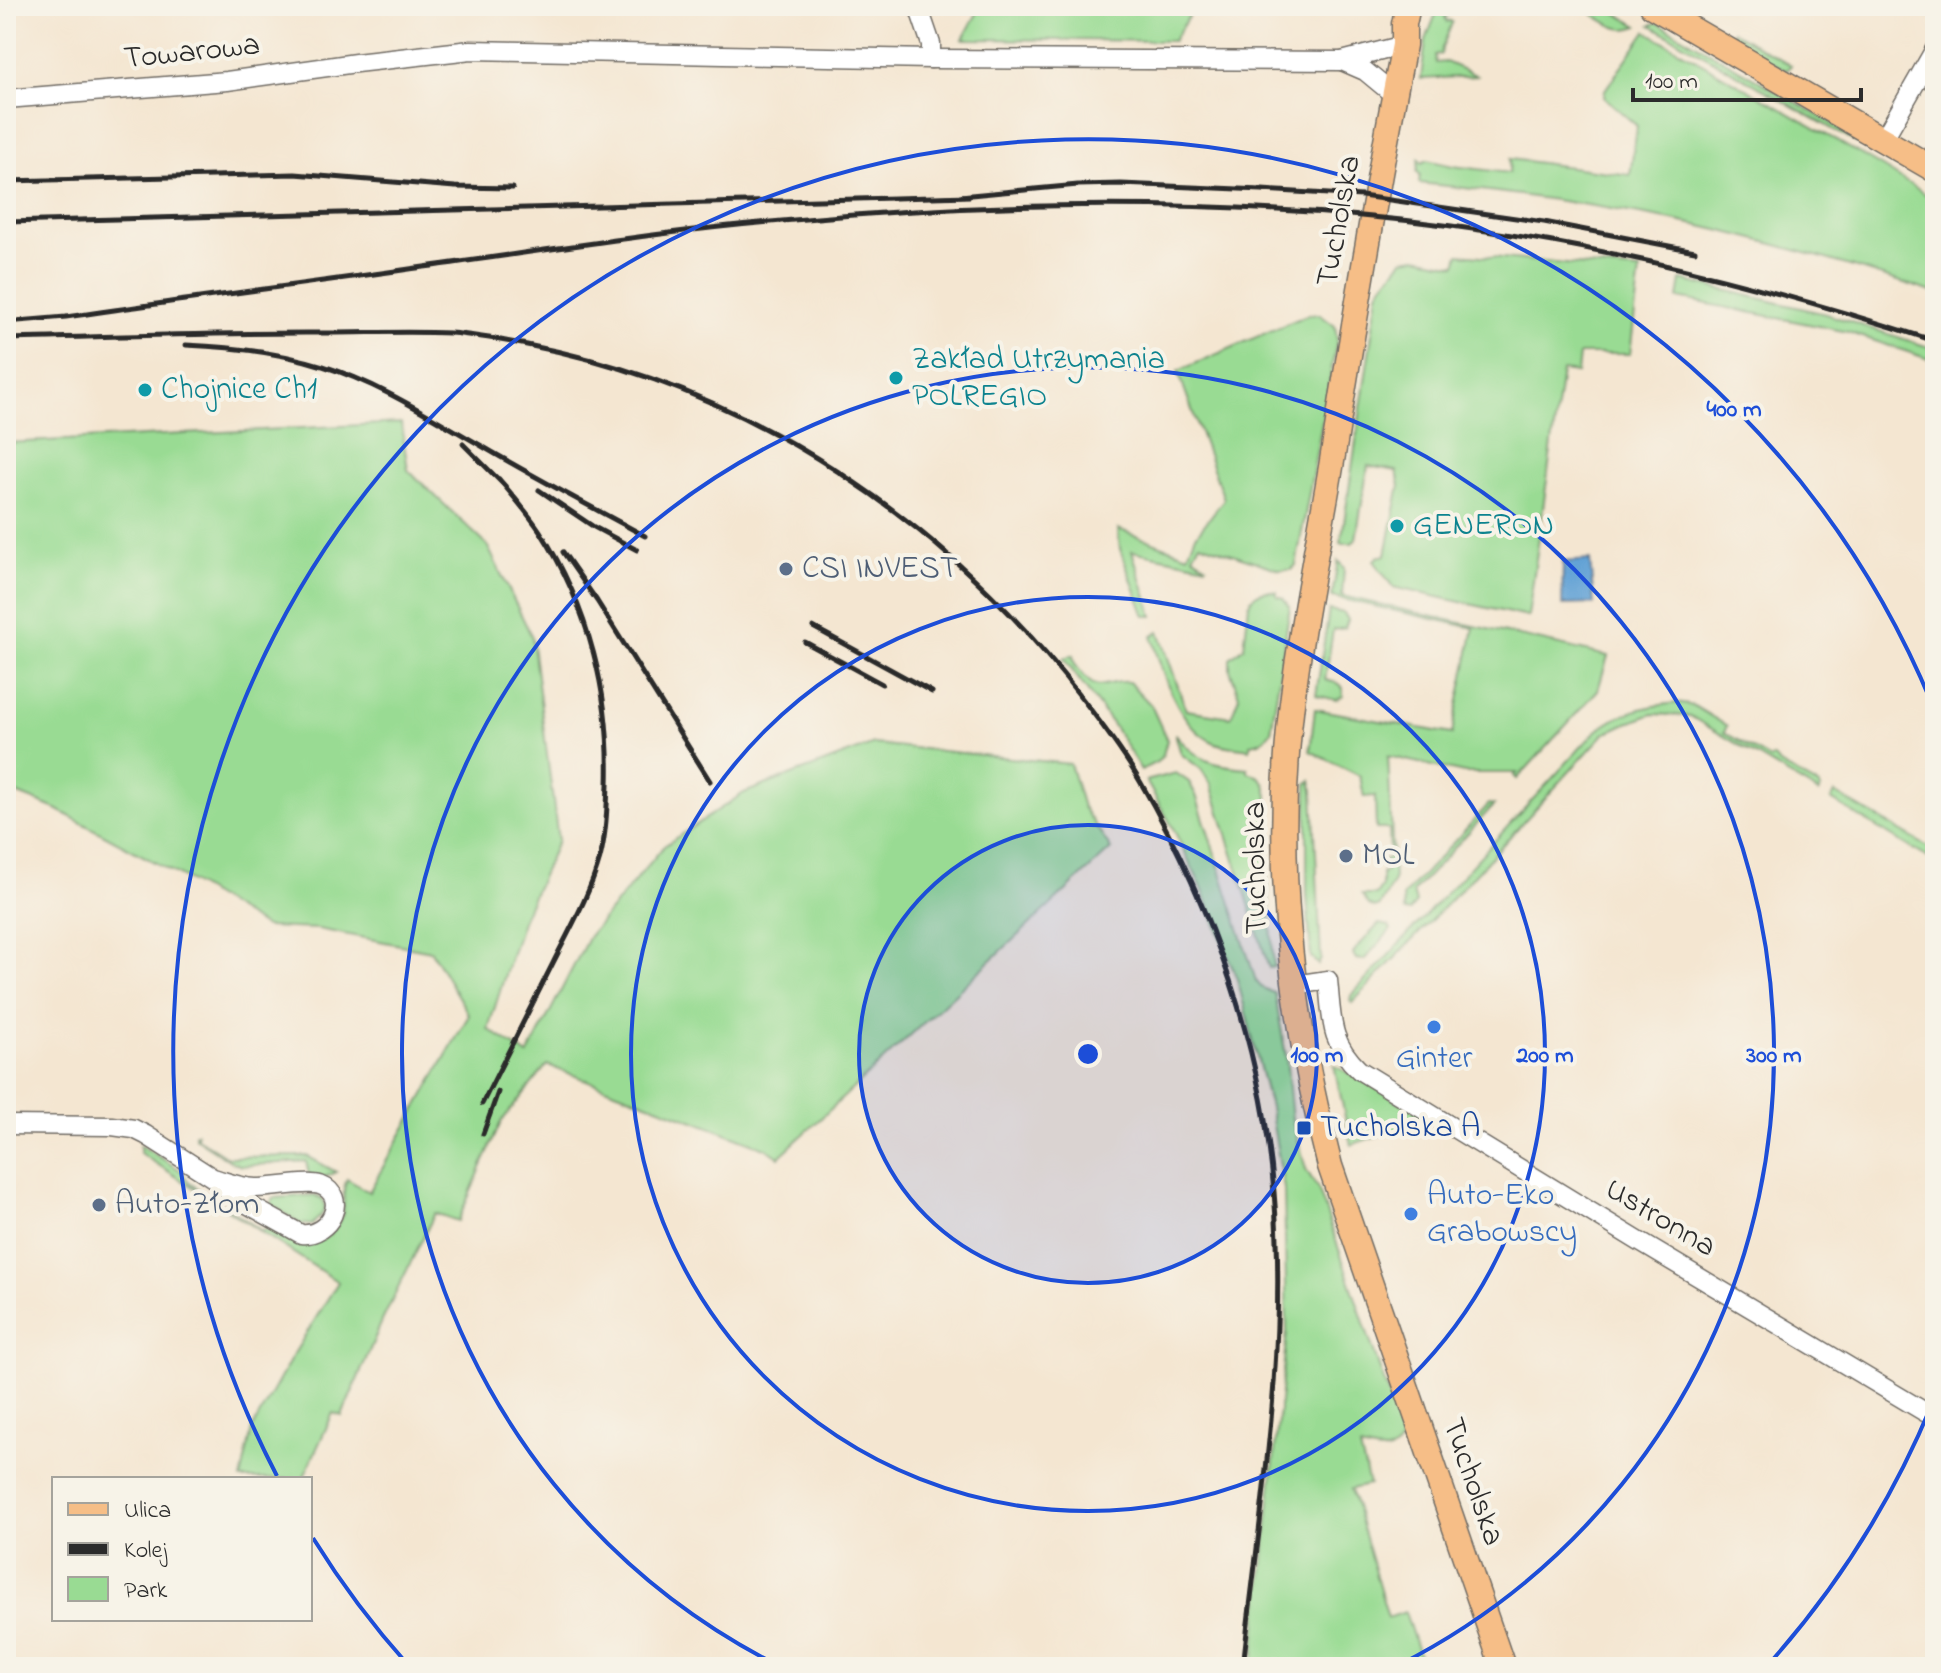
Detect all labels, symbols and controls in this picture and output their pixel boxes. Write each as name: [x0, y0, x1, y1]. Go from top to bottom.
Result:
street label: Towarowa: [122, 22, 262, 84]
scale bar: [1633, 52, 1861, 102]
text: 100 m: [1645, 65, 1698, 100]
street label: Tucholska: [1305, 152, 1375, 290]
place label: Zakład Utrzymania POLREGIO: [912, 337, 1165, 421]
place label: Chojnice Ch1: [161, 367, 317, 414]
marker: Zakład Utrzymania POLREGIO: [887, 369, 905, 387]
marker: Chojnice Ch1: [136, 381, 154, 399]
text: 400 m: [1706, 393, 1762, 428]
place label: GENERON: [1413, 503, 1554, 550]
marker: GENERON: [1388, 517, 1406, 535]
place label: CSI INVEST: [802, 546, 958, 593]
marker: CSI INVEST: [777, 560, 795, 578]
street label: Tucholska: [1232, 801, 1282, 935]
place label: MOL: [1362, 833, 1414, 880]
marker: MOL: [1337, 847, 1355, 865]
marker: Ginter: [1425, 1018, 1443, 1036]
place label: Ginter: [1396, 1036, 1472, 1083]
text: 100 m: [1291, 1039, 1344, 1074]
text: 200 m: [1515, 1039, 1574, 1074]
text: 300 m: [1745, 1039, 1802, 1074]
centre of rings: [1074, 1040, 1102, 1068]
place label: Tucholska A: [1320, 1105, 1480, 1152]
marker: Tucholska A: [1295, 1119, 1313, 1137]
street label: Ustronna: [1595, 1167, 1725, 1271]
place label: Auto-Eko Grabowscy: [1427, 1173, 1577, 1257]
place label: Auto-Złom: [115, 1182, 259, 1229]
marker: Auto-Złom: [90, 1196, 108, 1214]
marker: Auto-Eko Grabowscy: [1402, 1205, 1420, 1223]
street label: Tucholska: [1428, 1412, 1516, 1552]
legend: [52, 1477, 312, 1621]
text: Ulica: [124, 1494, 171, 1529]
text: Kolej: [124, 1534, 168, 1569]
text: Park: [124, 1574, 168, 1609]

